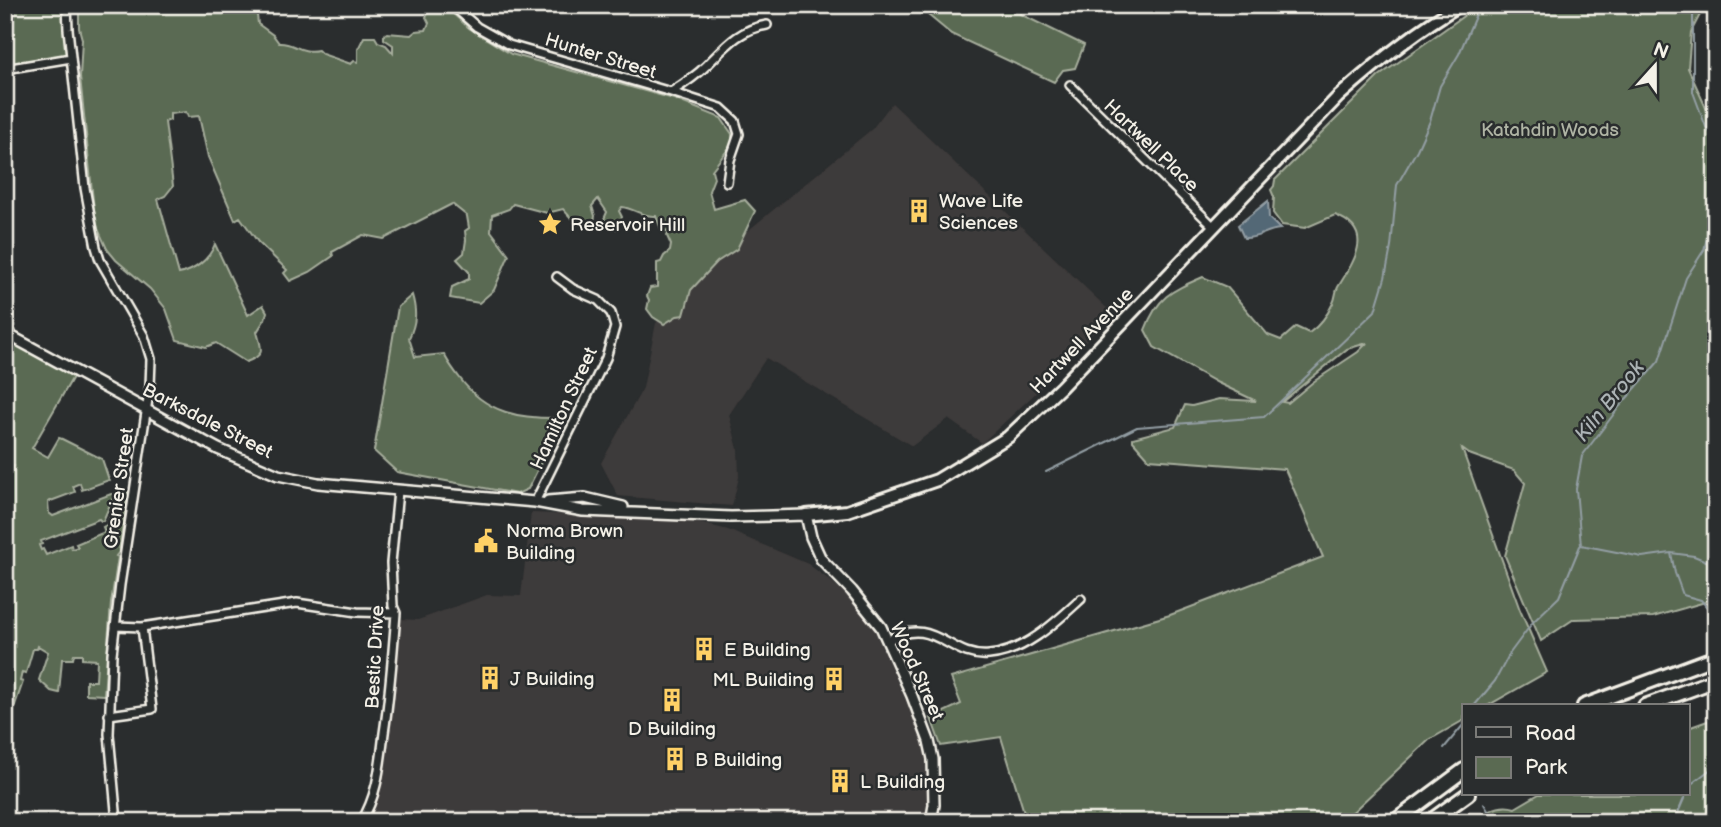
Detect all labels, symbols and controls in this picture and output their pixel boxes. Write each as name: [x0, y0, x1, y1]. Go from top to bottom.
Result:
street label: Hunter Street: [542, 29, 659, 84]
north arrow: [1620, 32, 1690, 102]
text: N: [1650, 38, 1671, 65]
street label: Hartwell Place: [1099, 95, 1203, 197]
park label: Katahdin Woods: [1481, 119, 1619, 142]
place label: Wave Life Sciences: [939, 190, 1023, 235]
building icon: Wave Life Sciences: [905, 197, 933, 225]
place icon: Reservoir Hill: [536, 210, 564, 238]
place label: Reservoir Hill: [570, 214, 685, 237]
street label: Hartwell Avenue: [1026, 283, 1139, 399]
street label: Hamilton Street: [526, 343, 603, 474]
water label: Kiln Brook: [1569, 355, 1650, 447]
street label: Barksdale Street: [138, 379, 277, 464]
street label: Grenier Street: [100, 426, 139, 550]
place label: Norma Brown Building: [506, 520, 623, 565]
public building icon: Norma Brown Building: [472, 527, 500, 555]
street label: Bestic Drive: [361, 605, 390, 710]
street label: Wood Street: [885, 619, 949, 725]
building icon: E Building: [690, 635, 718, 663]
place label: E Building: [724, 639, 811, 662]
building icon: J Building: [476, 664, 504, 692]
building icon: ML Building: [820, 665, 848, 693]
place label: J Building: [510, 668, 595, 691]
place label: ML Building: [712, 669, 814, 692]
building icon: D Building: [658, 686, 686, 714]
legend: [1462, 704, 1690, 796]
place label: D Building: [628, 718, 716, 741]
text: Road: [1525, 721, 1576, 746]
building icon: B Building: [661, 745, 689, 773]
place label: B Building: [695, 749, 782, 772]
text: Park: [1525, 755, 1568, 780]
building icon: L Building: [826, 767, 854, 795]
place label: L Building: [860, 771, 945, 794]

